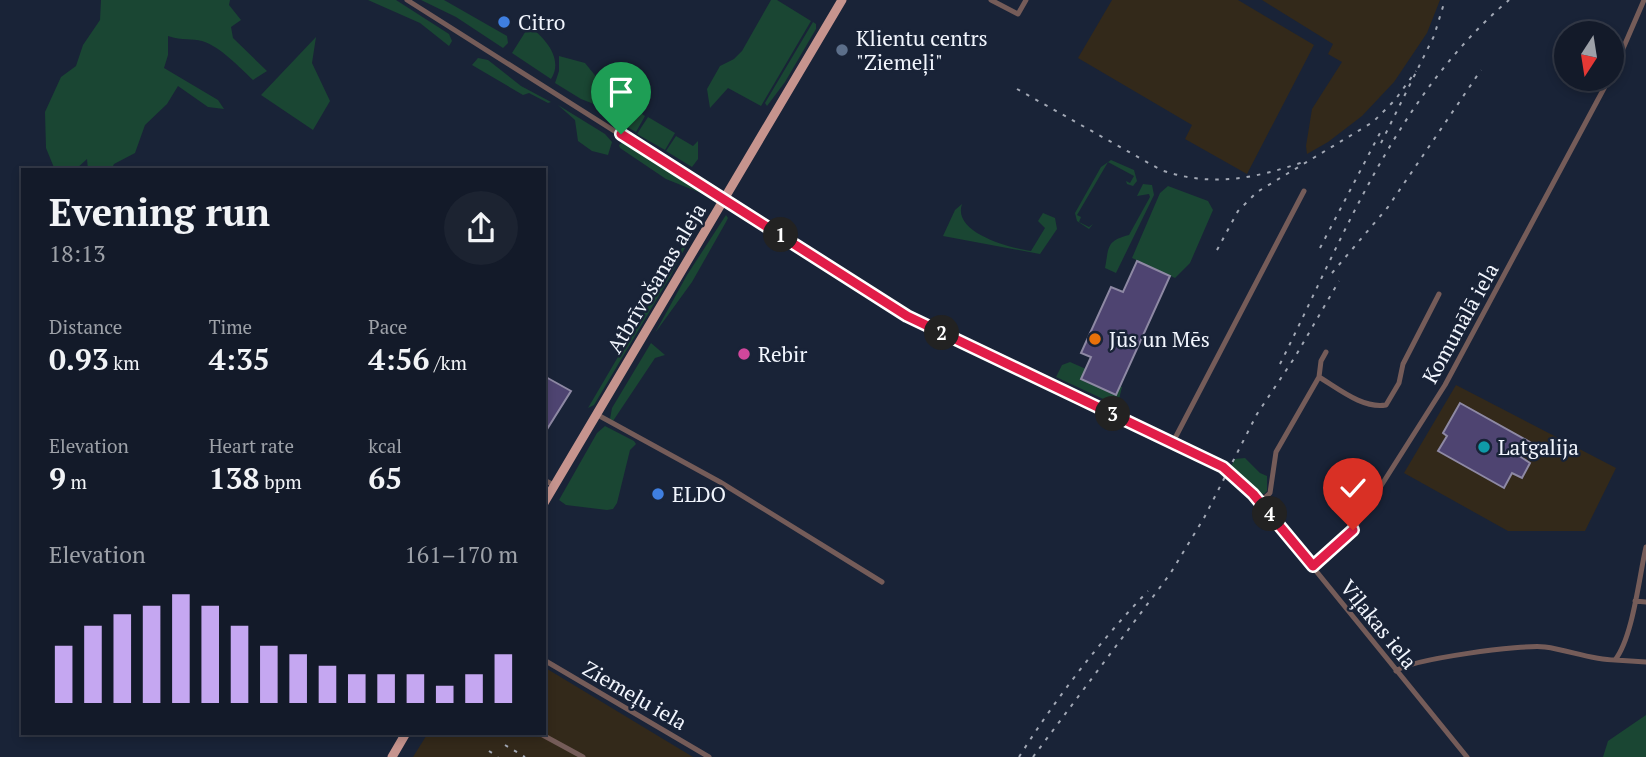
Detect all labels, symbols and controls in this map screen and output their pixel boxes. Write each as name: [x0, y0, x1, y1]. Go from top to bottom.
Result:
place label: Citro: [518, 8, 565, 36]
marker: Citro: [496, 14, 512, 30]
north arrow: [1554, 21, 1624, 91]
map controls: [1554, 21, 1624, 91]
place label: Klientu centrs "Ziemeļi": [856, 24, 988, 76]
marker: Klientu centrs "Ziemeļi": [834, 42, 850, 58]
pin: [591, 62, 651, 134]
icon: arrive: [602, 73, 640, 111]
text: Evening run: [49, 187, 270, 237]
button: share: [444, 191, 518, 265]
street label: Atbrīvošanas aleja: [600, 198, 712, 358]
pin: 1: [764, 218, 798, 252]
text: 1: [775, 222, 786, 247]
text: 18:13: [49, 238, 106, 269]
street label: Komunālā iela: [1415, 258, 1505, 388]
text: Distance: [49, 314, 122, 339]
text: Time: [209, 314, 252, 339]
text: Pace: [368, 314, 407, 339]
pin: 2: [925, 316, 960, 350]
text: 2: [936, 320, 947, 345]
place label: Jūs un Mēs: [1109, 325, 1210, 353]
marker: Jūs un Mēs: [1087, 331, 1103, 347]
text: 0.93: [49, 339, 109, 379]
text: 4:35: [209, 339, 270, 379]
text: 4:56: [368, 339, 429, 379]
place label: Rebir: [758, 340, 807, 368]
marker: Rebir: [736, 346, 752, 362]
text: km: [109, 350, 140, 375]
text: /km: [429, 350, 467, 375]
pin: 3: [1096, 396, 1130, 432]
text: 3: [1107, 401, 1118, 426]
text: Elevation: [49, 433, 129, 458]
text: Heart rate: [209, 433, 294, 458]
text: kcal: [368, 433, 402, 458]
place label: Latgalija: [1498, 433, 1579, 461]
marker: Latgalija: [1476, 439, 1492, 455]
text: 9: [49, 458, 66, 498]
text: 138: [209, 458, 260, 498]
text: 65: [368, 458, 402, 498]
pin: [1323, 458, 1383, 530]
text: m: [66, 469, 87, 494]
text: bpm: [260, 469, 302, 494]
icon: check: [1334, 469, 1372, 507]
place label: ELDO: [672, 480, 726, 508]
marker: ELDO: [650, 486, 666, 502]
pin: 4: [1252, 496, 1288, 532]
text: 4: [1264, 501, 1275, 526]
text: Elevation: [49, 539, 146, 570]
text: 161–170 m: [405, 539, 518, 570]
street label: Viļakas iela: [1334, 574, 1424, 675]
street label: Ziemeļu iela: [578, 654, 692, 736]

